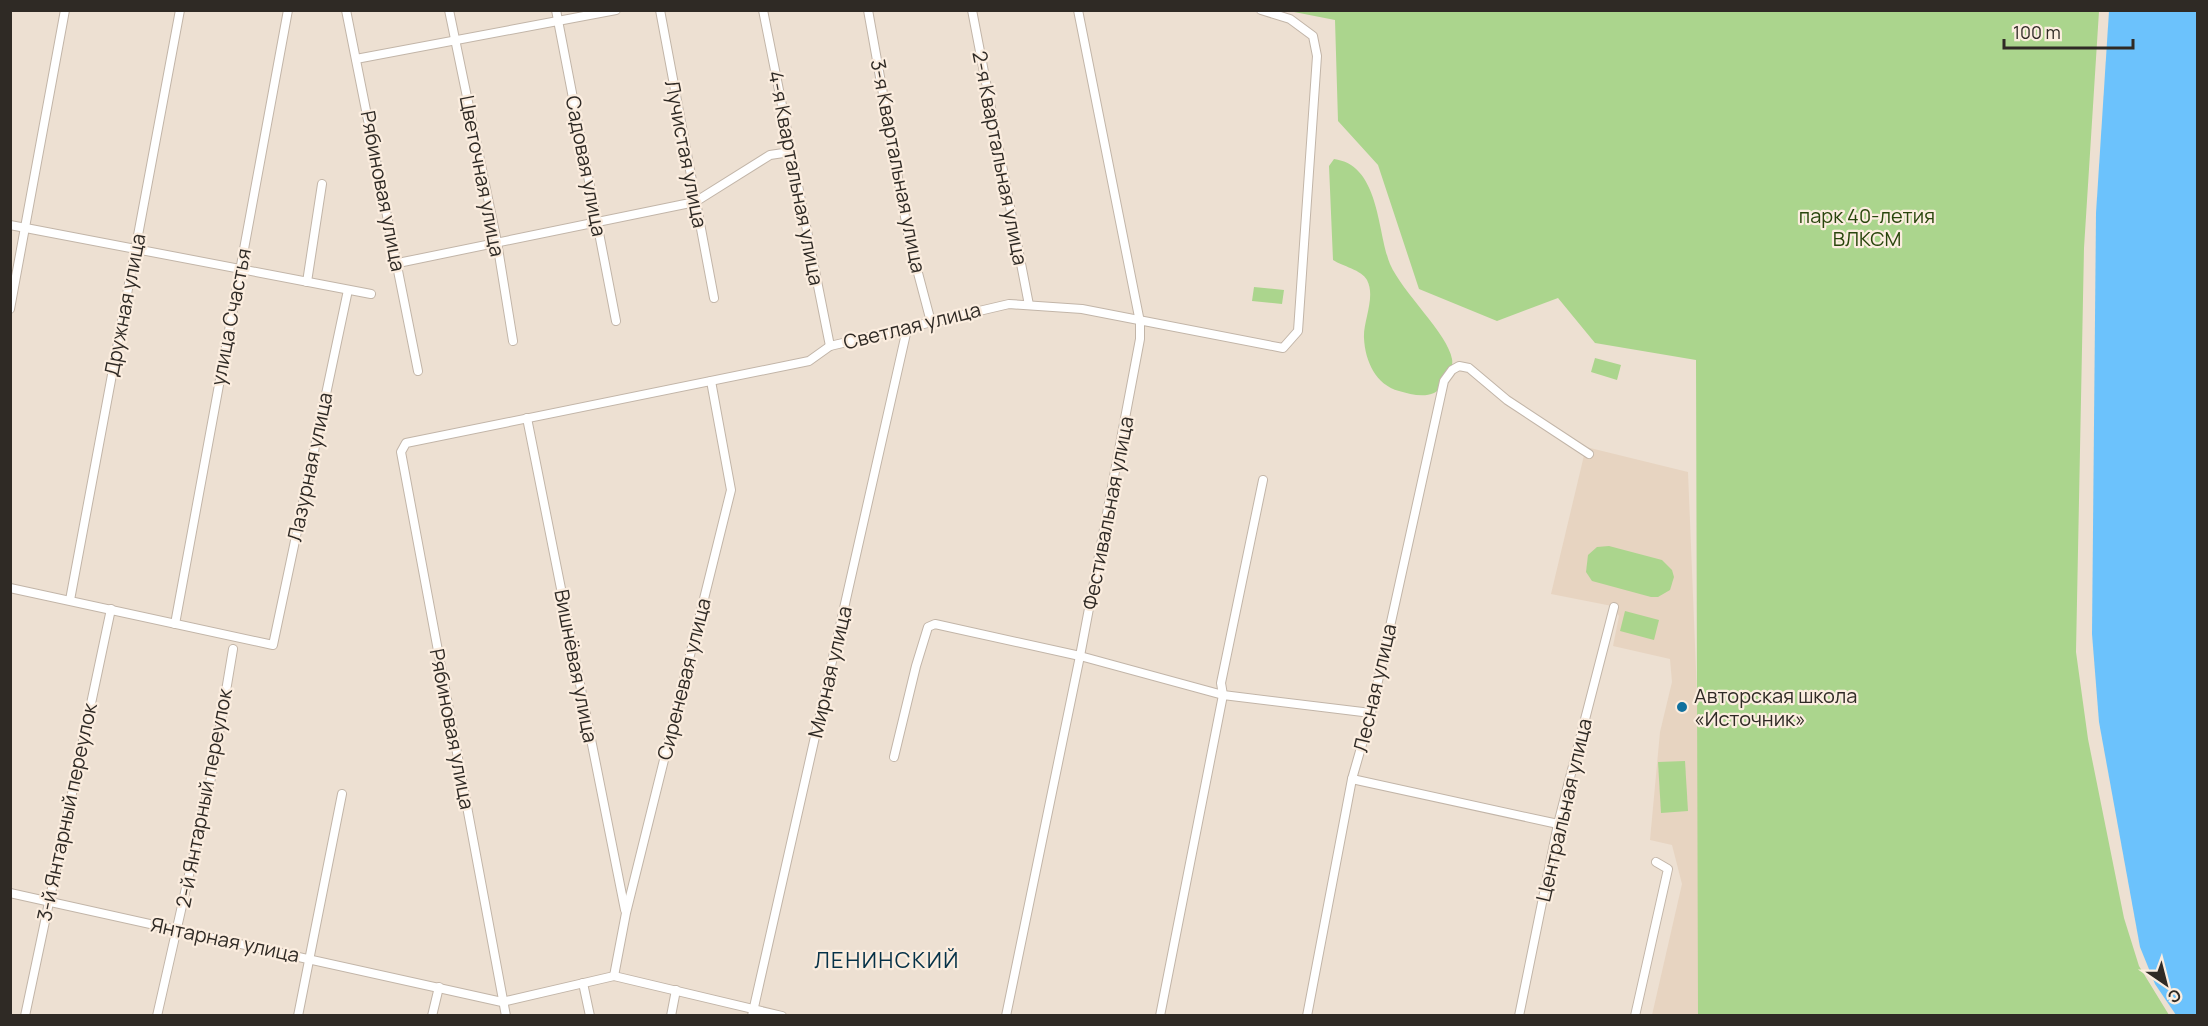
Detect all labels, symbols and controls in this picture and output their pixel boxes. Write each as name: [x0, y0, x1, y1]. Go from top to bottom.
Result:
scale bar: [2004, 12, 2133, 50]
text: 100 m: [2013, 20, 2061, 44]
street label: 2-я Квартальная улица: [966, 49, 1035, 267]
street label: 3-я Квартальная улица: [865, 57, 932, 275]
street label: 4-я Квартальная улица: [762, 68, 831, 287]
street label: Лучистая улица: [659, 78, 714, 230]
street label: Цветочная улица: [454, 93, 511, 259]
street label: Садовая улица: [560, 93, 613, 238]
street label: Рябиновая улица: [355, 108, 412, 274]
park label: парк 40-летия ВЛКСМ: [1799, 202, 1935, 252]
street label: Дружная улица: [97, 231, 152, 379]
street label: улица Счастья: [204, 246, 257, 388]
street label: Светлая улица: [840, 295, 983, 356]
street label: Лазурная улица: [280, 390, 339, 544]
street label: Фестивальная улица: [1076, 414, 1140, 612]
street label: Вишнёвая улица: [548, 587, 605, 745]
street label: Сиреневая улица: [650, 595, 717, 763]
street label: Мирная улица: [801, 603, 858, 740]
street label: Лесная улица: [1347, 621, 1402, 755]
street label: Рябиновая улица: [424, 646, 481, 812]
place label: Авторская школа «Источник»: [1694, 682, 1857, 732]
street label: 2-й Янтарный переулок: [169, 685, 238, 910]
street label: 3-й Янтарный переулок: [30, 699, 103, 923]
marker: Авторская школа «Источник»: [1675, 700, 1689, 714]
street label: Центральная улица: [1529, 716, 1598, 904]
street label: Янтарная улица: [148, 911, 302, 968]
district label: ЛЕНИНСКИЙ: [814, 945, 960, 975]
north arrow: [2136, 954, 2196, 1014]
text: С: [2163, 984, 2186, 1009]

